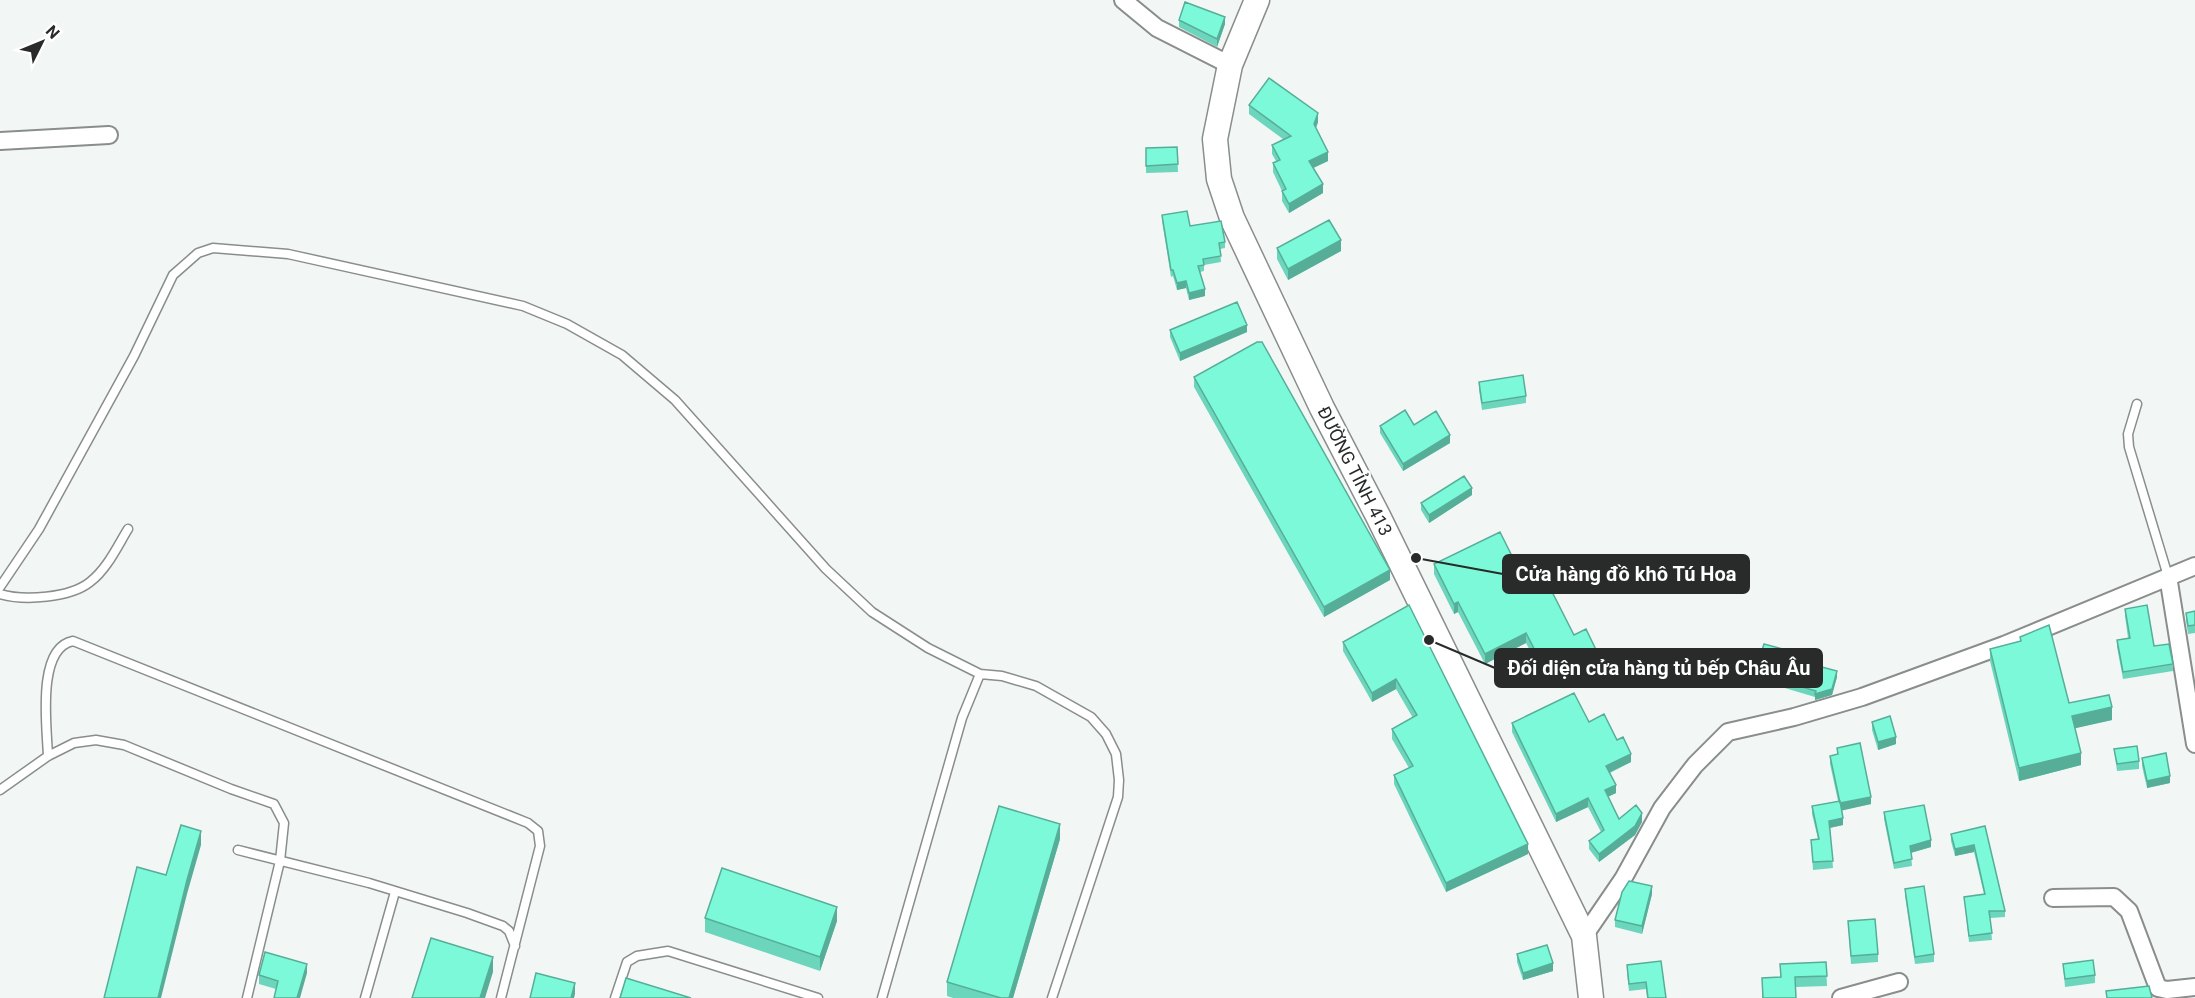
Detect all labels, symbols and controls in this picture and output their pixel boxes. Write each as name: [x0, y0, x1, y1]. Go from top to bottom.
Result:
north arrow: [12, 12, 72, 72]
text: N: [42, 22, 63, 43]
street label: ĐƯỜNG TỈNH 413: [1313, 402, 1398, 539]
callout: Cửa hàng đồ khô Tú Hoa: [1503, 555, 1749, 593]
text: Cửa hàng đồ khô Tú Hoa: [1516, 562, 1737, 586]
callout: Đối diện cửa hàng tủ bếp Châu Âu: [1495, 649, 1822, 687]
text: Đối diện cửa hàng tủ bếp Châu Âu: [1507, 656, 1811, 680]

